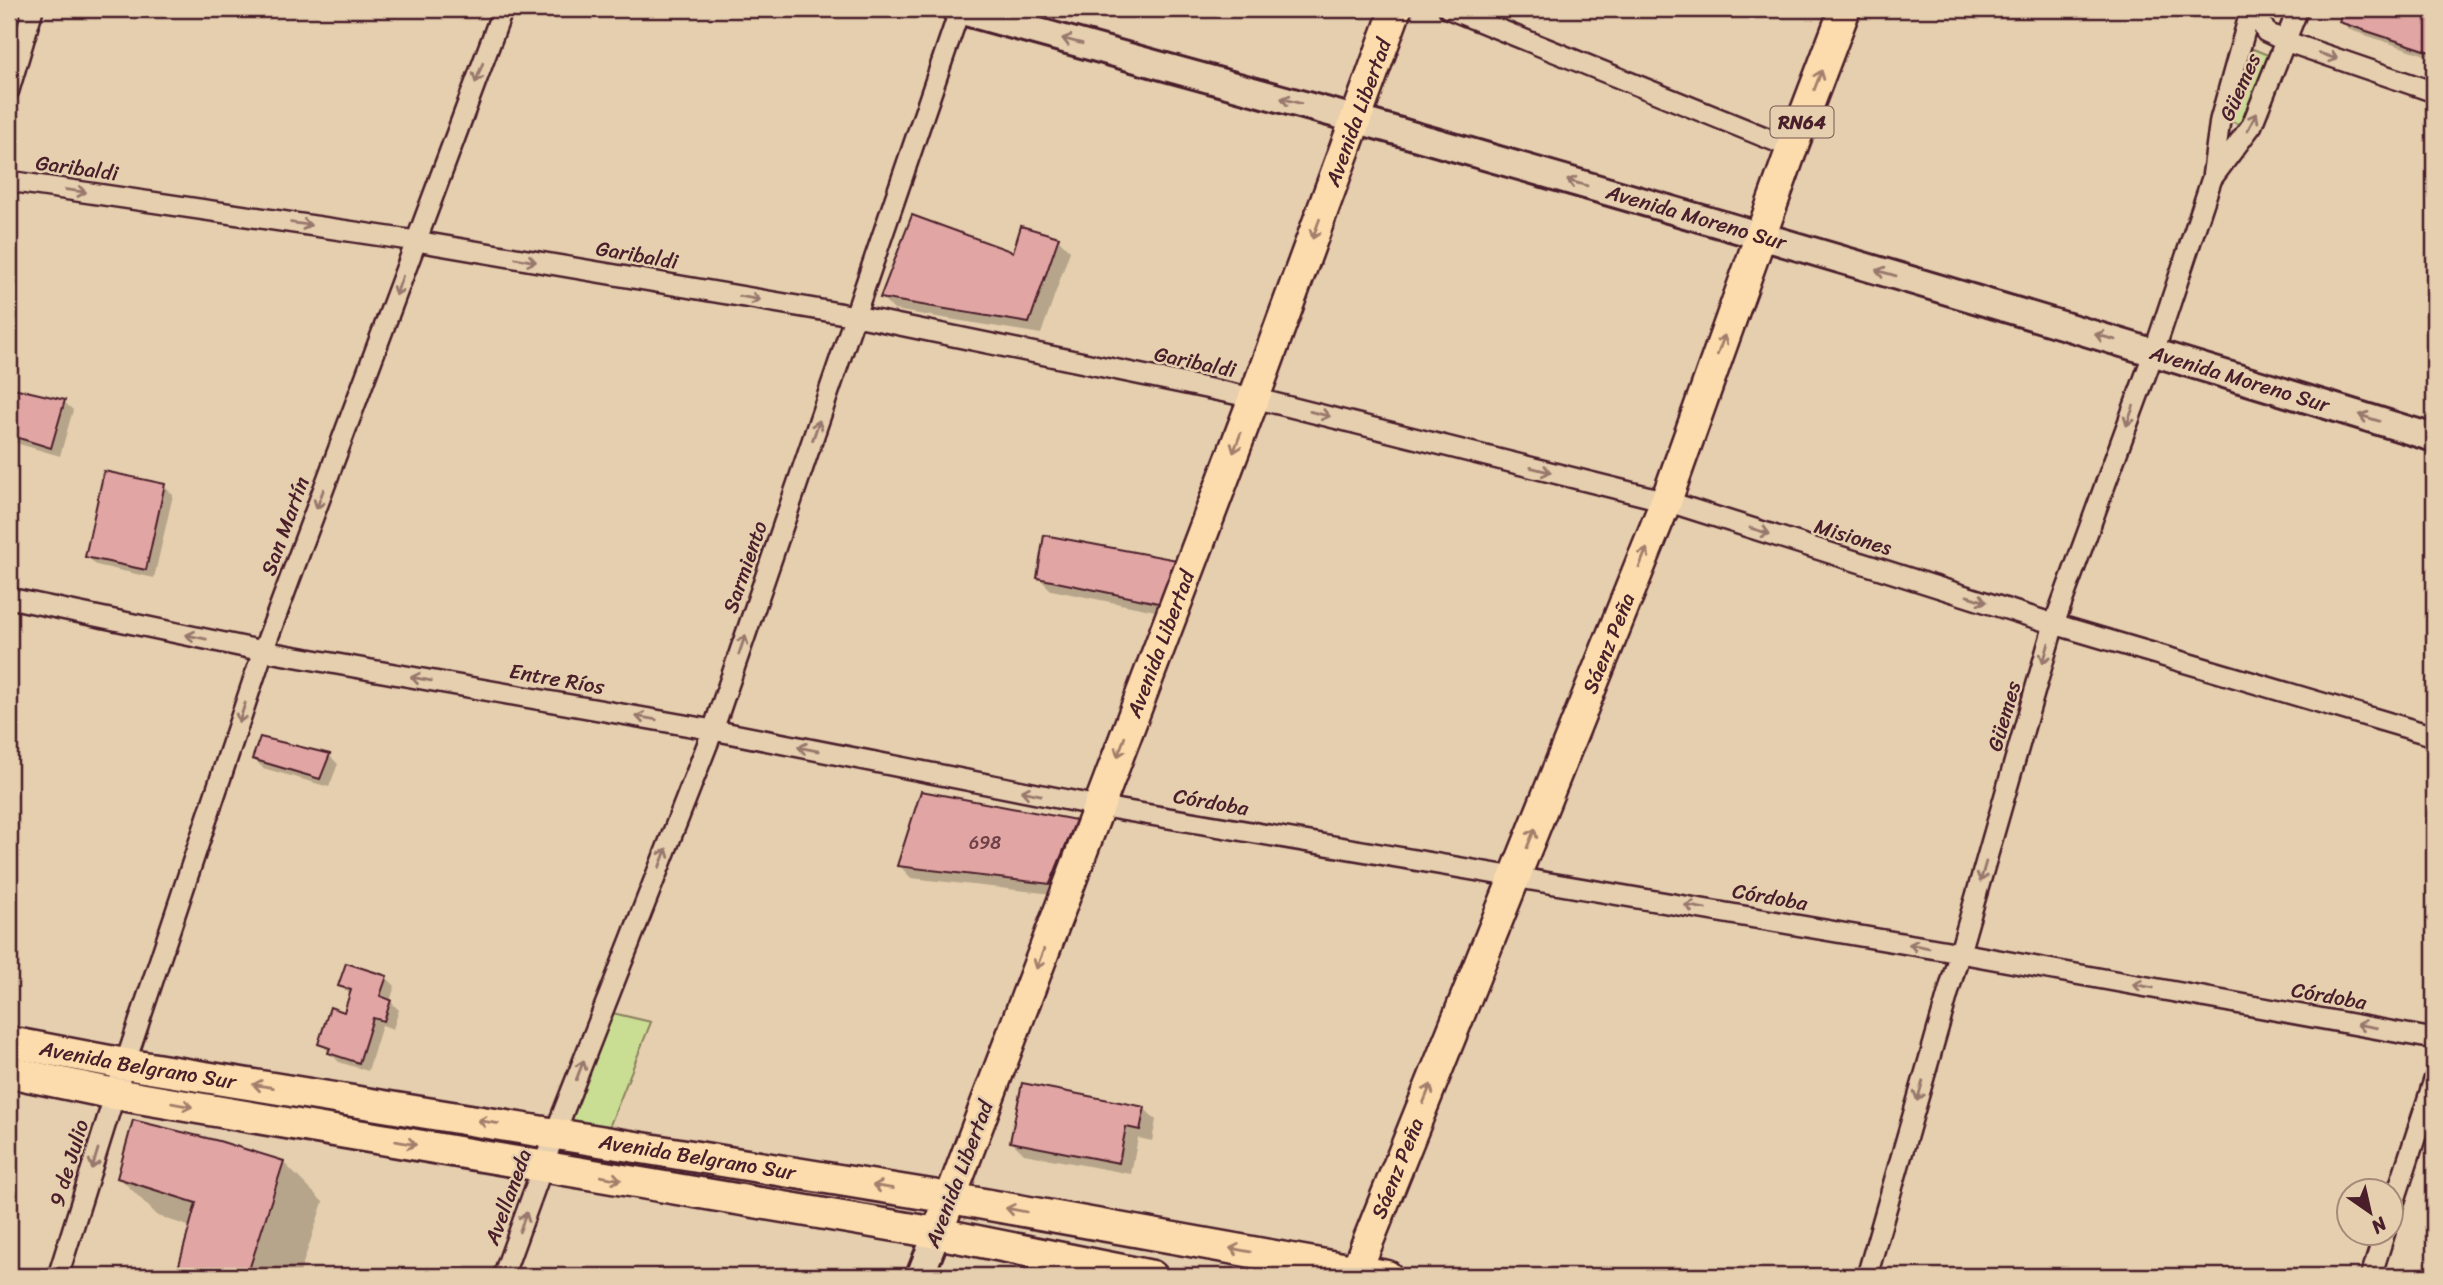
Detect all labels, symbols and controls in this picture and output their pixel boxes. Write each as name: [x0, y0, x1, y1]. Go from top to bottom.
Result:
street label: Avenida Libertad: [1313, 31, 1403, 193]
one-way arrow: [1061, 34, 1084, 47]
street label: Güemes: [2208, 46, 2272, 127]
one-way arrow: [2317, 50, 2339, 63]
one-way arrow: [472, 61, 485, 83]
one-way arrow: [1812, 70, 1825, 92]
one-way arrow: [1280, 94, 1302, 107]
road number: RN64: [1770, 106, 1834, 138]
one-way arrow: [2245, 113, 2259, 133]
street label: Garibaldi: [33, 143, 122, 193]
street label: Avenida Moreno Sur: [1601, 173, 1792, 262]
one-way arrow: [1566, 176, 1588, 189]
one-way arrow: [64, 185, 87, 198]
one-way arrow: [289, 218, 312, 231]
one-way arrow: [1309, 218, 1321, 240]
street label: Garibaldi: [593, 229, 682, 281]
one-way arrow: [514, 254, 537, 267]
one-way arrow: [1876, 266, 1898, 279]
one-way arrow: [392, 274, 404, 296]
one-way arrow: [738, 292, 761, 305]
one-way arrow: [2094, 330, 2116, 343]
street label: Avenida Moreno Sur: [2144, 333, 2336, 424]
one-way arrow: [1716, 334, 1729, 356]
street label: Garibaldi: [1151, 335, 1241, 389]
one-way arrow: [2123, 404, 2136, 426]
one-way arrow: [1308, 408, 1331, 421]
one-way arrow: [2358, 411, 2380, 424]
one-way arrow: [811, 419, 823, 441]
one-way arrow: [1229, 431, 1242, 453]
one-way arrow: [1529, 464, 1552, 477]
street label: San Martín: [249, 471, 321, 581]
one-way arrow: [312, 487, 325, 509]
street label: Misiones: [1809, 507, 1897, 567]
street label: Sarmiento: [711, 515, 779, 618]
one-way arrow: [1748, 526, 1770, 538]
one-way arrow: [1637, 548, 1650, 570]
street label: Avenida Libertad: [1115, 563, 1207, 724]
street label: Sáenz Peña: [1571, 587, 1646, 700]
one-way arrow: [1965, 594, 1987, 607]
one-way arrow: [185, 629, 208, 643]
one-way arrow: [737, 634, 749, 656]
one-way arrow: [2039, 641, 2052, 664]
street label: Entre Ríos: [506, 652, 608, 706]
one-way arrow: [411, 671, 433, 685]
street label: Güemes: [1976, 676, 2032, 756]
one-way arrow: [235, 701, 247, 723]
one-way arrow: [635, 711, 657, 724]
one-way arrow: [1113, 735, 1126, 757]
one-way arrow: [797, 741, 820, 755]
street label: Córdoba: [1170, 777, 1252, 827]
one-way arrow: [1020, 785, 1043, 799]
house number: 698: [969, 827, 1001, 859]
one-way arrow: [1525, 827, 1538, 849]
one-way arrow: [657, 847, 670, 869]
one-way arrow: [1976, 861, 1989, 883]
street label: Córdoba: [1729, 872, 1811, 922]
one-way arrow: [1684, 900, 1707, 913]
one-way arrow: [1908, 939, 1931, 952]
one-way arrow: [1033, 948, 1045, 970]
street label: Córdoba: [2288, 971, 2370, 1021]
one-way arrow: [2132, 979, 2155, 992]
one-way arrow: [2356, 1019, 2379, 1033]
street label: Avenida Belgrano Sur: [36, 1029, 240, 1101]
one-way arrow: [574, 1059, 587, 1081]
one-way arrow: [252, 1079, 275, 1092]
one-way arrow: [1913, 1079, 1926, 1101]
one-way arrow: [1421, 1084, 1434, 1105]
street label: Avenida Libertad: [913, 1093, 1005, 1254]
one-way arrow: [170, 1099, 193, 1112]
street label: Sáenz Peña: [1360, 1112, 1435, 1225]
street label: 9 de Julio: [38, 1114, 100, 1211]
one-way arrow: [477, 1115, 500, 1128]
street label: Avenida Belgrano Sur: [595, 1122, 800, 1192]
one-way arrow: [395, 1137, 417, 1151]
street label: Avellaneda: [473, 1143, 543, 1251]
one-way arrow: [87, 1147, 100, 1169]
one-way arrow: [599, 1172, 622, 1185]
north arrow: [2334, 1176, 2404, 1246]
one-way arrow: [872, 1180, 895, 1193]
one-way arrow: [1005, 1203, 1028, 1216]
text: N: [2364, 1208, 2395, 1244]
one-way arrow: [518, 1211, 530, 1233]
one-way arrow: [1229, 1243, 1252, 1256]

